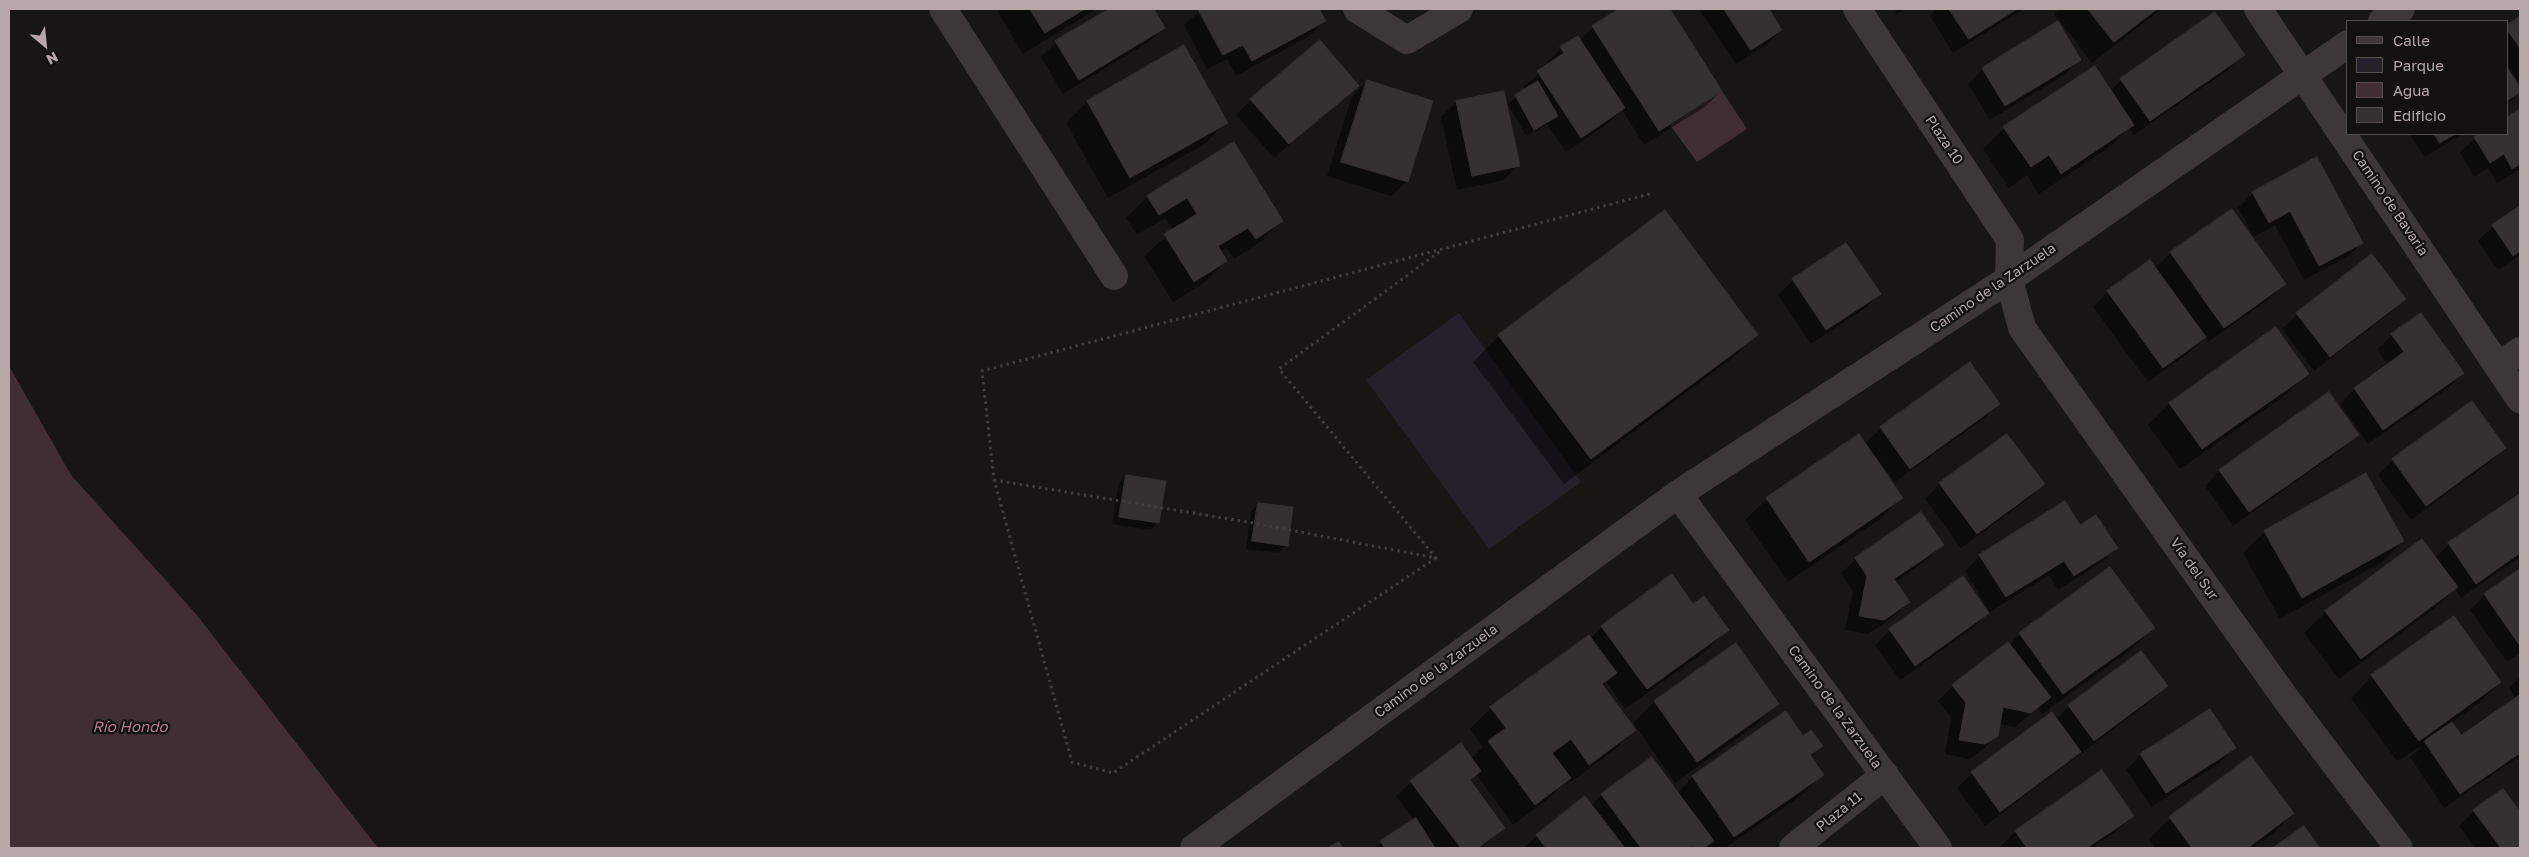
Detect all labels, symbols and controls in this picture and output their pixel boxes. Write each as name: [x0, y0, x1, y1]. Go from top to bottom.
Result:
north arrow: [20, 20, 70, 70]
legend: [2346, 20, 2509, 135]
text: Calle: [2393, 31, 2430, 49]
text: N: [44, 49, 61, 69]
text: Parque: [2393, 56, 2444, 74]
text: Agua: [2393, 81, 2430, 99]
text: Edificio: [2393, 106, 2446, 124]
street label: Plaza 10: [1921, 112, 1967, 168]
street label: Camino de Bavaria: [2348, 147, 2432, 259]
street label: Camino de la Zarzuela: [1927, 240, 2059, 336]
street label: Vía del Sur: [2166, 535, 2222, 603]
street label: Camino de la Zarzuela: [1371, 621, 1501, 721]
street label: Camino de la Zarzuela: [1785, 642, 1885, 772]
water label: Río Hondo: [93, 718, 167, 736]
street label: Plaza 11: [1813, 789, 1865, 835]

